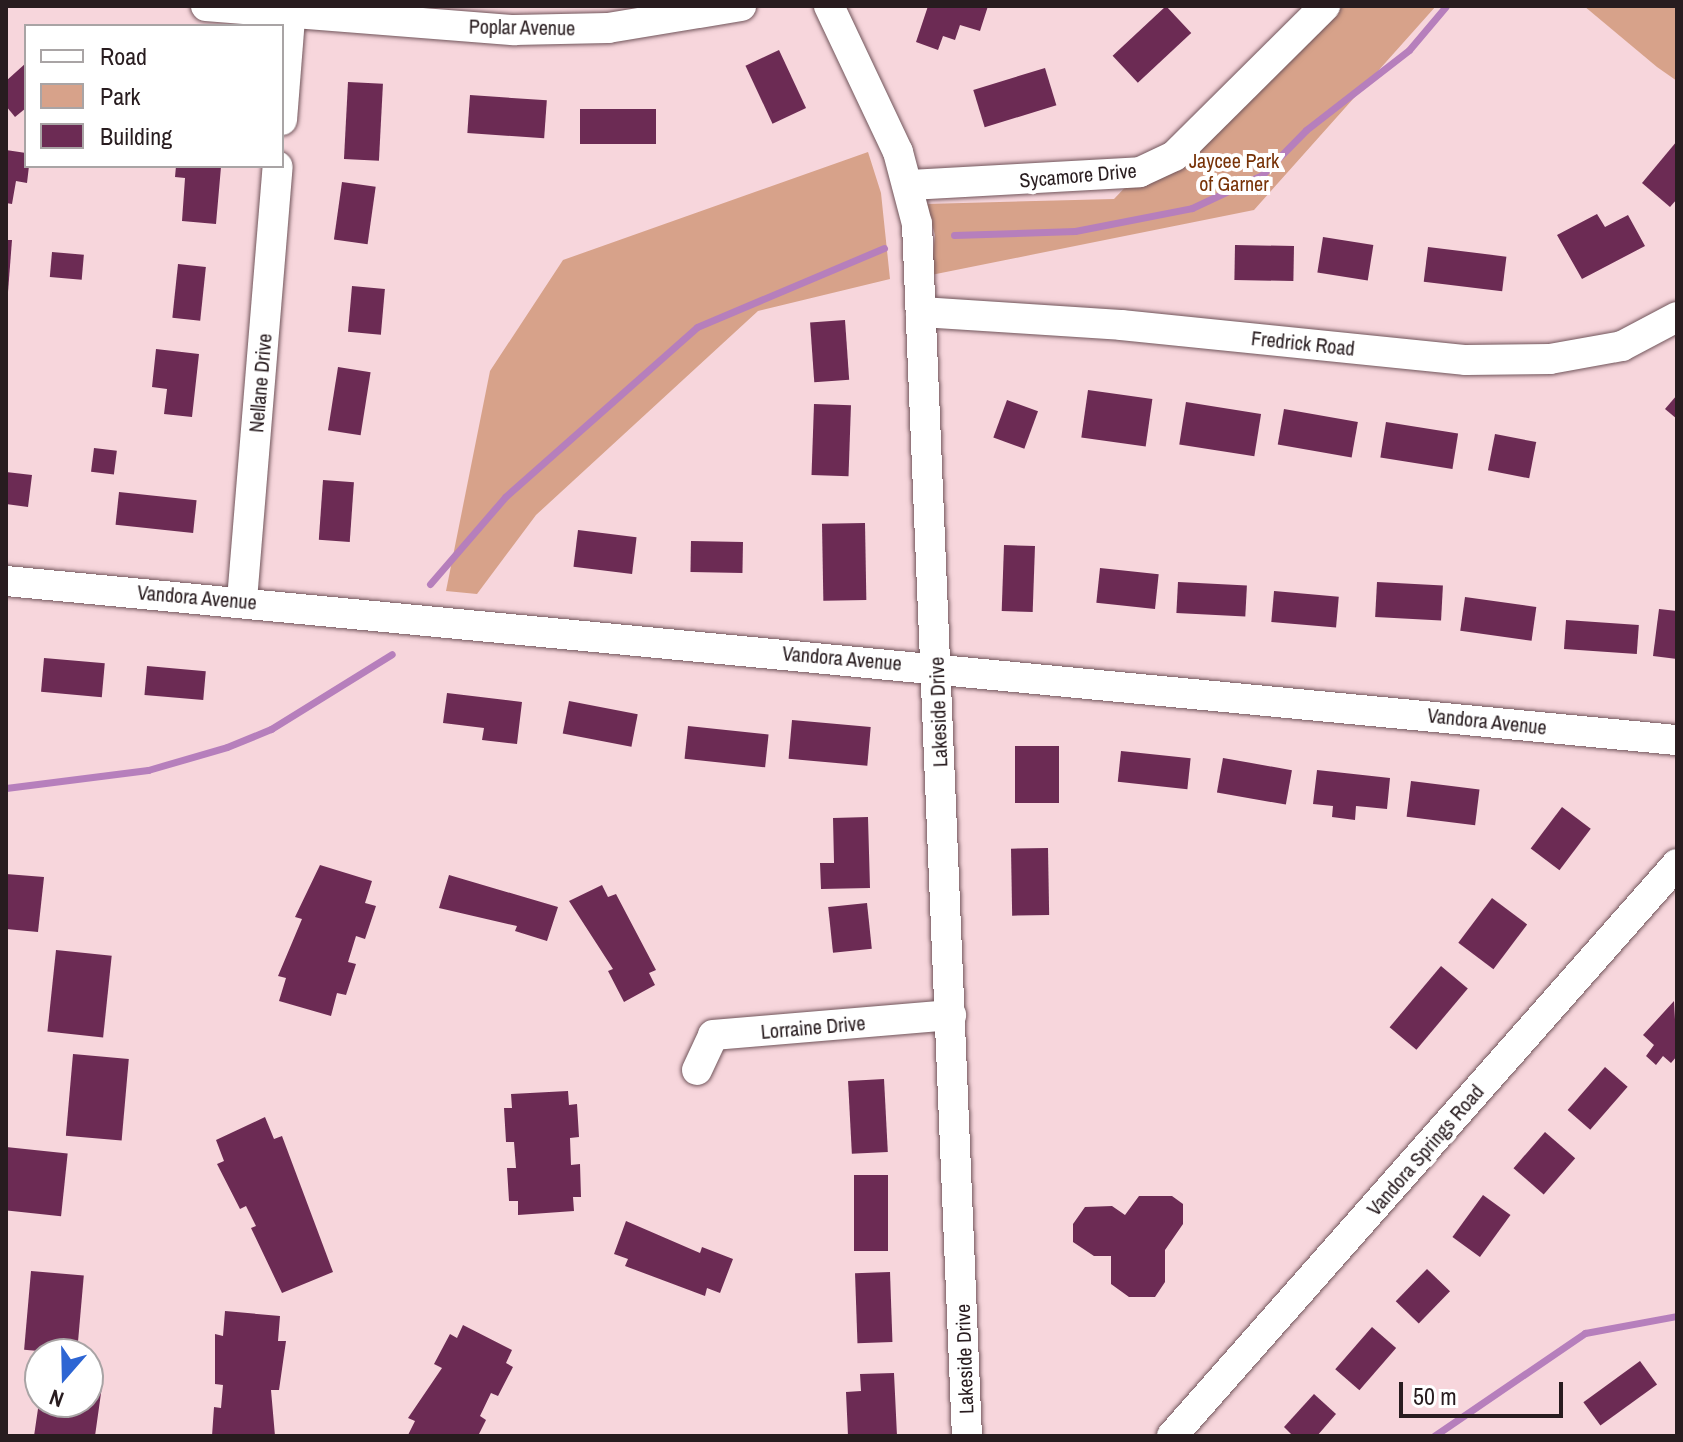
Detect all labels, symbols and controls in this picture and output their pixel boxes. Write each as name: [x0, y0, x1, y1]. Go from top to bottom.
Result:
street label: Poplar Avenue: [468, 14, 576, 40]
legend: [24, 24, 284, 168]
text: Road: [100, 40, 147, 72]
text: Park: [100, 80, 140, 112]
text: Building: [100, 120, 172, 152]
park label: Jaycee Park of Garner: [1189, 148, 1279, 195]
street label: Sycamore Drive: [1018, 158, 1138, 192]
street label: Fredrick Road: [1250, 326, 1356, 360]
street label: Nellane Drive: [244, 332, 276, 434]
street label: Vandora Avenue: [136, 580, 258, 614]
street label: Vandora Avenue: [781, 641, 903, 675]
street label: Lakeside Drive: [924, 656, 952, 768]
street label: Vandora Avenue: [1426, 703, 1548, 739]
street label: Lorraine Drive: [760, 1010, 866, 1044]
street label: Vandora Springs Road: [1362, 1080, 1488, 1220]
street label: Lakeside Drive: [950, 1303, 978, 1415]
north arrow: [24, 1338, 104, 1418]
scale bar: [1403, 1366, 1567, 1416]
text: 50 m: [1413, 1380, 1457, 1412]
text: N: [45, 1382, 68, 1415]

